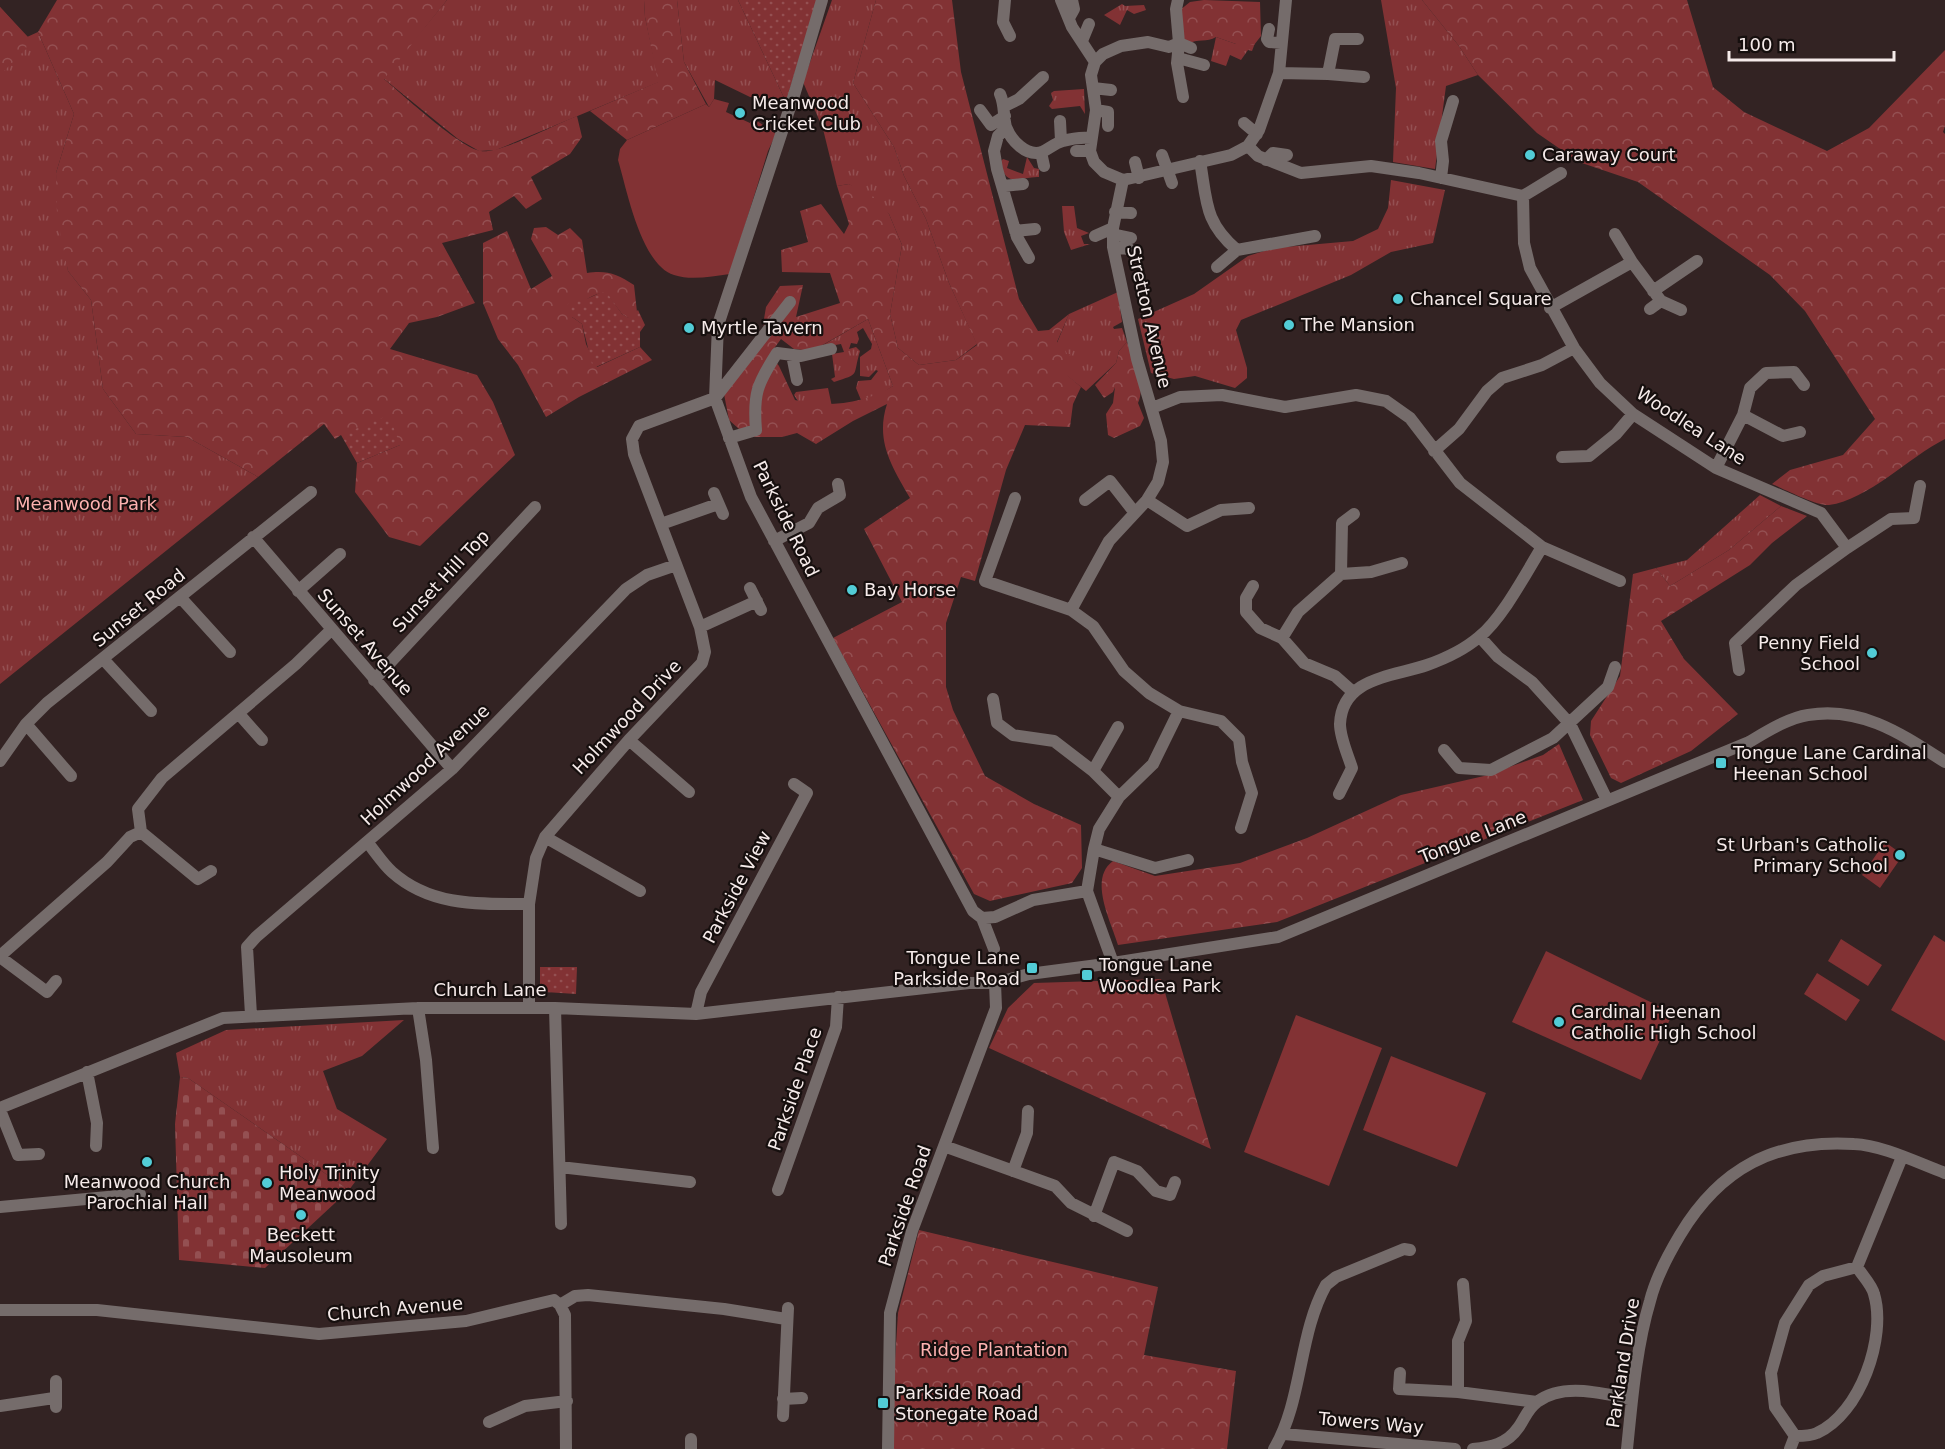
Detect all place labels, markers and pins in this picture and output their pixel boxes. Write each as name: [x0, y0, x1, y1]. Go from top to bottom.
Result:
place label: Meanwood Cricket Club: [752, 92, 861, 134]
marker: Meanwood Cricket Club: [733, 106, 747, 120]
place label: Caraway Court: [1542, 144, 1676, 165]
marker: Caraway Court: [1523, 148, 1537, 162]
place label: Chancel Square: [1410, 288, 1551, 309]
marker: Chancel Square: [1391, 292, 1405, 306]
place label: The Mansion: [1300, 314, 1415, 335]
place label: Myrtle Tavern: [701, 317, 823, 338]
marker: The Mansion: [1282, 318, 1296, 332]
marker: Myrtle Tavern: [682, 321, 696, 335]
place label: Bay Horse: [864, 579, 956, 600]
marker: Bay Horse: [845, 583, 859, 597]
place label: Penny Field School: [1758, 632, 1860, 674]
marker: Penny Field School: [1865, 646, 1879, 660]
place label: Tongue Lane Cardinal Heenan School: [1732, 742, 1927, 784]
marker: Tongue Lane Cardinal Heenan School: [1714, 756, 1728, 770]
place label: St Urban's Catholic Primary School: [1716, 834, 1888, 876]
marker: St Urban's Catholic Primary School: [1893, 848, 1907, 862]
place label: Tongue Lane Parkside Road: [893, 947, 1020, 989]
place label: Tongue Lane Woodlea Park: [1098, 954, 1221, 996]
marker: Tongue Lane Parkside Road: [1025, 961, 1039, 975]
marker: Tongue Lane Woodlea Park: [1080, 968, 1094, 982]
place label: Cardinal Heenan Catholic High School: [1571, 1001, 1757, 1043]
marker: Cardinal Heenan Catholic High School: [1552, 1015, 1566, 1029]
marker: Meanwood Church Parochial Hall: [140, 1155, 154, 1169]
place label: Holy Trinity Meanwood: [279, 1162, 380, 1204]
place label: Meanwood Church Parochial Hall: [64, 1171, 230, 1213]
marker: Holy Trinity Meanwood: [260, 1176, 274, 1190]
marker: Beckett Mausoleum: [294, 1208, 308, 1222]
place label: Beckett Mausoleum: [249, 1224, 353, 1266]
place label: Parkside Road Stonegate Road: [895, 1382, 1038, 1424]
marker: Parkside Road Stonegate Road: [876, 1396, 890, 1410]

